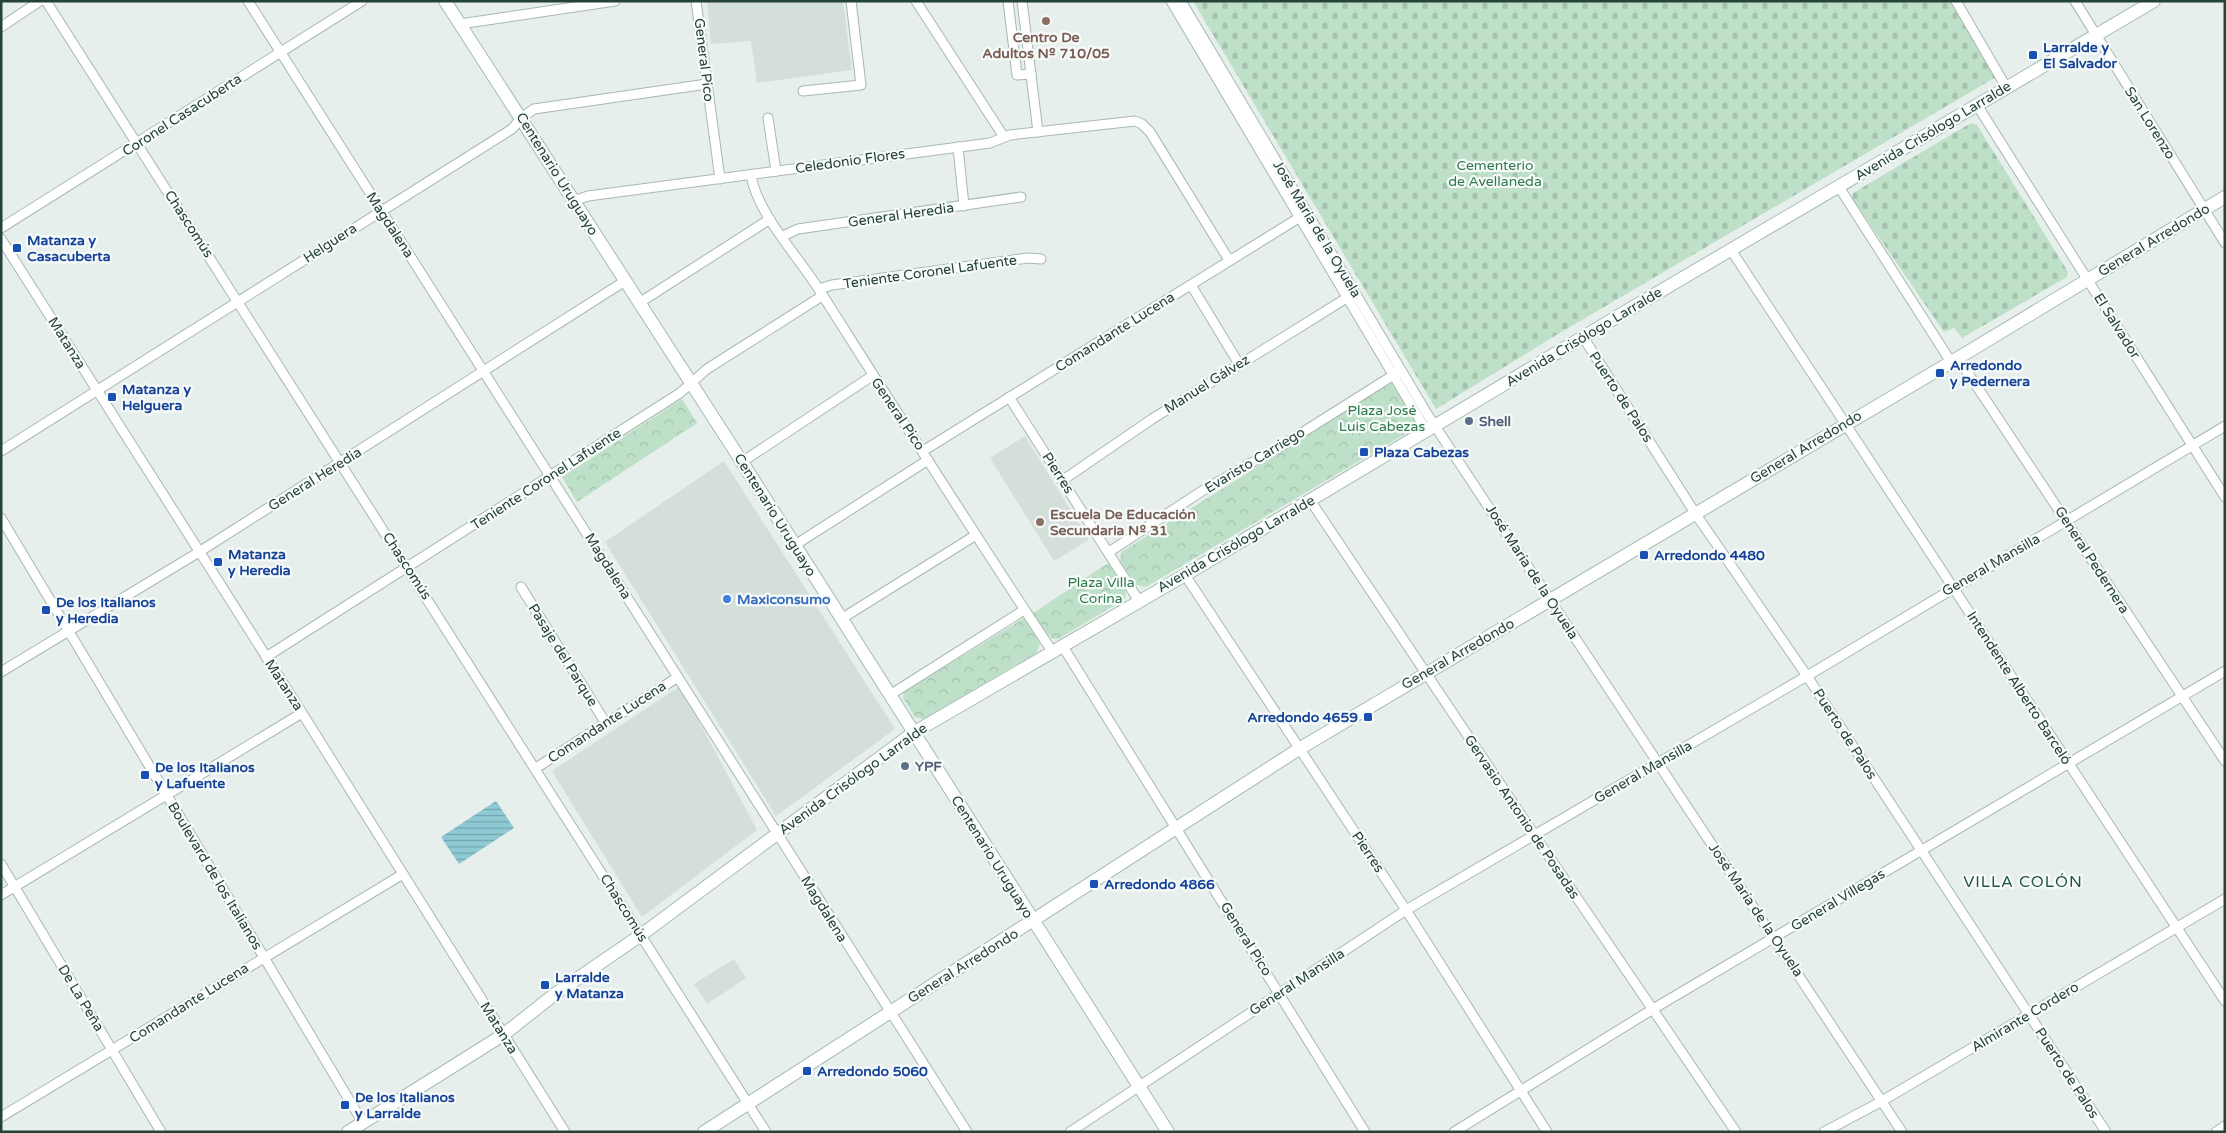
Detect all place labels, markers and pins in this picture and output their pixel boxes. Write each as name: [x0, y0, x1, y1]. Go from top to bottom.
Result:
marker: Centro De Adultos Nº 710/05: [1040, 15, 1052, 27]
place label: Centro De Adultos Nº 710/05: [982, 29, 1110, 62]
place label: Larralde y El Salvador: [2043, 39, 2118, 72]
marker: Larralde y El Salvador: [2027, 49, 2039, 61]
place label: Matanza y Casacuberta: [27, 232, 111, 265]
marker: Matanza y Casacuberta: [11, 242, 23, 254]
place label: Arredondo y Pedernera: [1950, 357, 2030, 390]
marker: Arredondo y Pedernera: [1934, 367, 1946, 379]
place label: Matanza y Helguera: [122, 381, 191, 414]
marker: Matanza y Helguera: [106, 391, 118, 403]
place label: Shell: [1479, 413, 1511, 430]
marker: Shell: [1463, 415, 1475, 427]
place label: Plaza Cabezas: [1374, 444, 1469, 461]
marker: Plaza Cabezas: [1358, 446, 1370, 458]
place label: Escuela De Educación Secundaria Nº 31: [1050, 506, 1196, 539]
marker: Escuela De Educación Secundaria Nº 31: [1034, 516, 1046, 528]
place label: Matanza y Heredia: [228, 546, 291, 579]
place label: Arredondo 4480: [1654, 547, 1765, 564]
marker: Arredondo 4480: [1638, 549, 1650, 561]
marker: Matanza y Heredia: [212, 556, 224, 568]
place label: Maxiconsumo: [737, 591, 831, 608]
marker: Maxiconsumo: [721, 593, 733, 605]
place label: De los Italianos y Heredia: [56, 594, 156, 627]
marker: De los Italianos y Heredia: [40, 604, 52, 616]
place label: Arredondo 4659: [1247, 709, 1358, 726]
marker: Arredondo 4659: [1362, 711, 1374, 723]
place label: YPF: [915, 758, 942, 775]
place label: De los Italianos y Lafuente: [155, 759, 255, 792]
marker: YPF: [899, 760, 911, 772]
marker: De los Italianos y Lafuente: [139, 769, 151, 781]
place label: Arredondo 4866: [1104, 876, 1215, 893]
marker: Arredondo 4866: [1088, 878, 1100, 890]
place label: Larralde y Matanza: [555, 969, 624, 1002]
marker: Larralde y Matanza: [539, 979, 551, 991]
place label: Arredondo 5060: [817, 1063, 928, 1080]
marker: Arredondo 5060: [801, 1065, 813, 1077]
place label: De los Italianos y Larralde: [355, 1089, 455, 1122]
marker: De los Italianos y Larralde: [339, 1099, 351, 1111]

